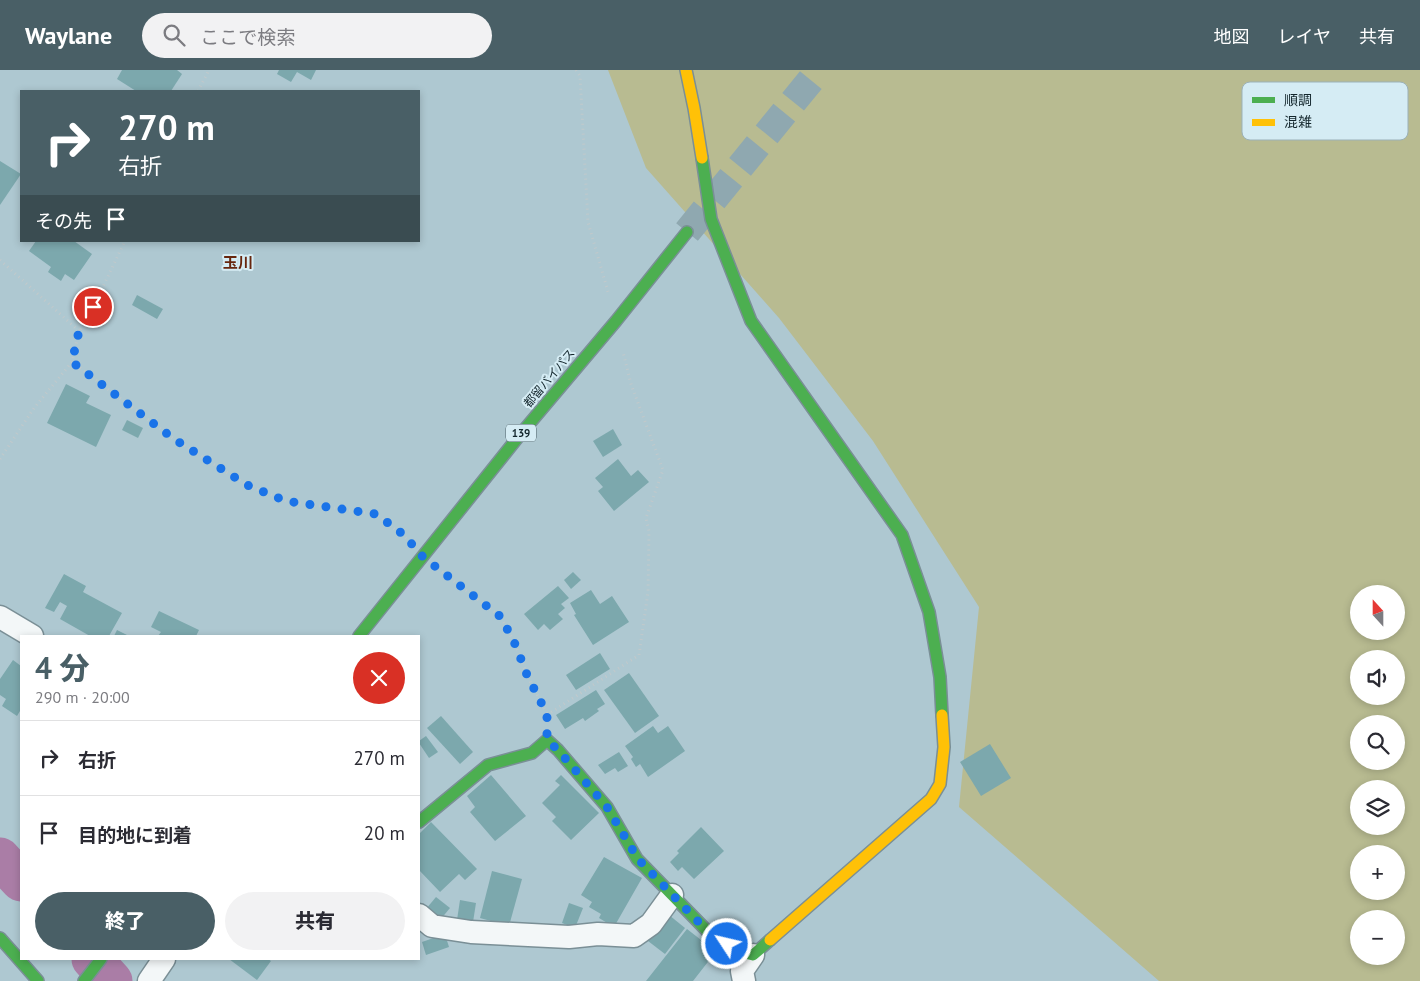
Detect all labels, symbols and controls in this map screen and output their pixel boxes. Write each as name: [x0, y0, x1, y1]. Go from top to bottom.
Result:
search box: [142, 13, 492, 58]
text: Waylane: [25, 20, 112, 51]
icon: search: [160, 21, 188, 49]
text: ここで検索: [200, 25, 295, 49]
text: 地図: [1214, 25, 1250, 48]
text: レイヤ: [1278, 25, 1331, 48]
text: 共有: [1359, 25, 1395, 48]
legend: [1242, 82, 1408, 140]
text: 順調: [1284, 91, 1312, 109]
text: 270 m: [118, 104, 215, 150]
icon: right: [35, 110, 100, 175]
text: 混雑: [1284, 113, 1312, 131]
text: 右折: [118, 152, 162, 180]
icon: arrive: [102, 205, 130, 233]
text: その先: [35, 209, 92, 233]
district label: 玉川: [223, 253, 253, 272]
pin: [72, 286, 114, 328]
icon: arrive: [79, 293, 107, 321]
street label: 都留バイパス: [520, 346, 578, 410]
road number: 139: [506, 424, 536, 442]
north arrow: [1350, 585, 1405, 640]
map controls: [1350, 585, 1405, 965]
text: 4 分: [35, 648, 90, 687]
button: sound: [1350, 650, 1405, 705]
button: close: [353, 652, 405, 704]
text: 290 m · 20:00: [35, 687, 130, 707]
button: search: [1350, 715, 1405, 770]
icon: right: [35, 744, 63, 772]
text: 270 m: [353, 746, 405, 770]
text: 右折: [78, 748, 116, 772]
button: layers: [1350, 780, 1405, 835]
icon: arrive: [35, 819, 63, 847]
text: 20 m: [364, 821, 405, 845]
text: 目的地に到着: [78, 823, 192, 847]
button: +: [1350, 845, 1405, 900]
button: 終了: [35, 892, 215, 950]
button: 共有: [225, 892, 405, 950]
button: −: [1350, 910, 1405, 965]
position arrow: [700, 917, 752, 969]

